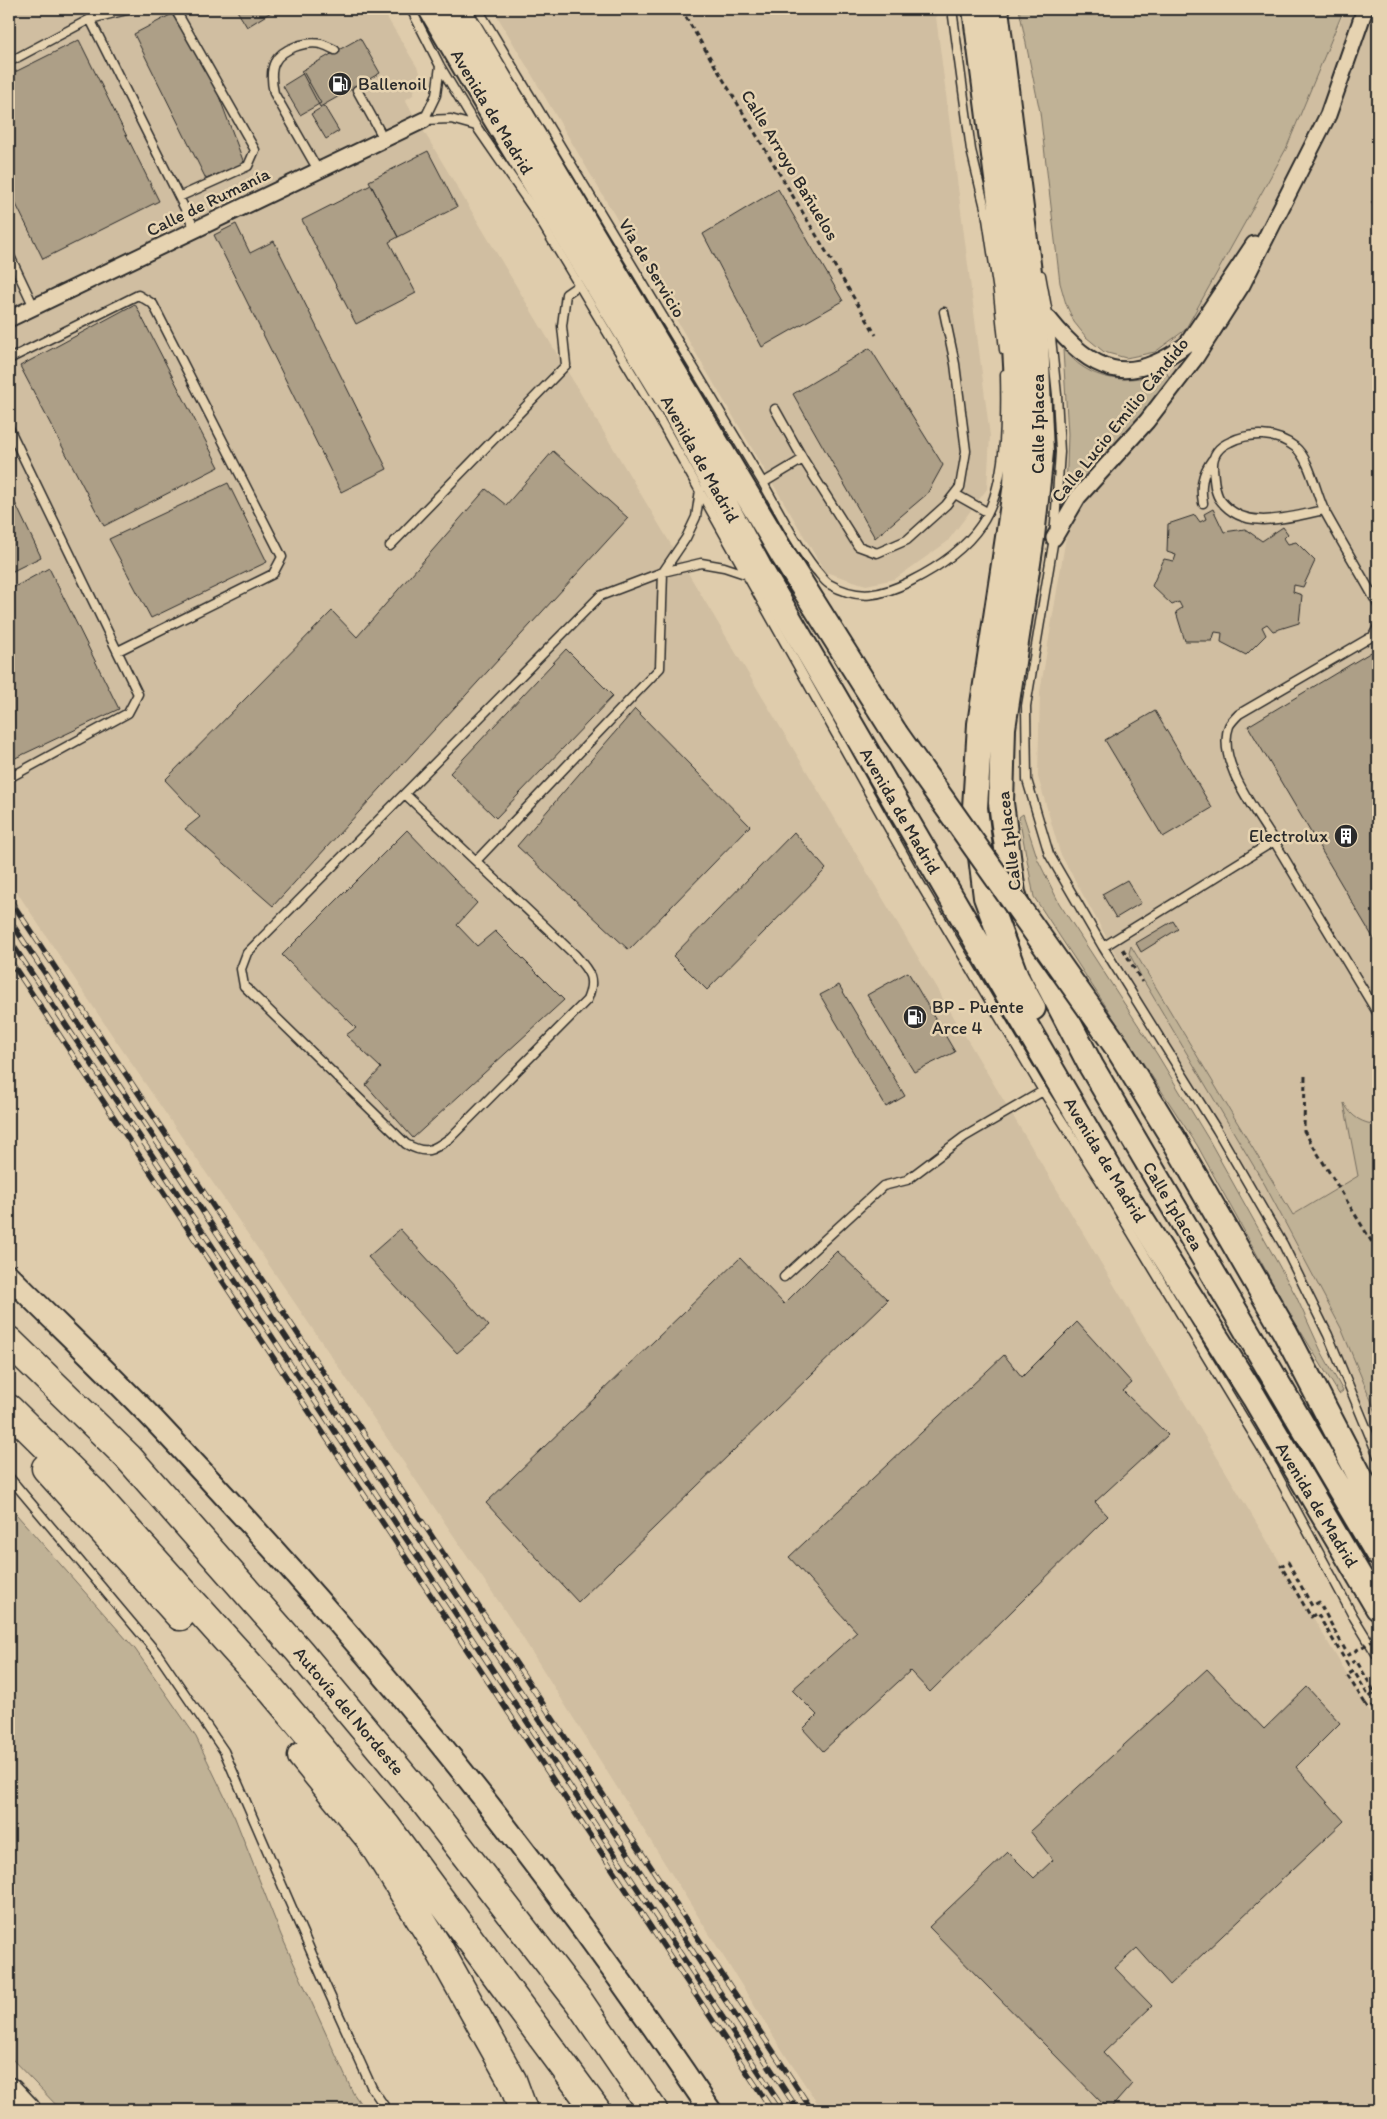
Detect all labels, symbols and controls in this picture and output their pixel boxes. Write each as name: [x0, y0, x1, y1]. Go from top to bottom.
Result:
street label: Avenida de Madrid: [446, 45, 538, 179]
fuel station icon: Ballenoil: [327, 71, 353, 97]
place label: Ballenoil: [358, 73, 427, 95]
street label: Calle Arroyo Bañuelos: [736, 86, 844, 244]
street label: Calle de Rumanía: [143, 162, 274, 241]
street label: Vía de Servicio: [614, 214, 690, 322]
street label: Calle Lucio Emilio Cándido: [1047, 333, 1193, 507]
street label: Calle Iplacea: [1027, 374, 1049, 474]
street label: Avenida de Madrid: [656, 391, 744, 527]
street label: Avenida de Madrid: [855, 744, 945, 878]
street label: Calle Iplacea: [992, 790, 1026, 892]
building icon: Electrolux: [1333, 823, 1359, 849]
place label: Electrolux: [1249, 825, 1328, 847]
place label: BP - Puente Arce 4: [932, 996, 1024, 1039]
fuel station icon: BP - Puente Arce 4: [902, 1004, 928, 1030]
street label: Avenida de Madrid: [1059, 1093, 1151, 1227]
street label: Calle Iplacea: [1138, 1157, 1208, 1255]
street label: Avenida de Madrid: [1271, 1438, 1363, 1572]
street label: Autovía del Nordeste: [289, 1642, 409, 1780]

